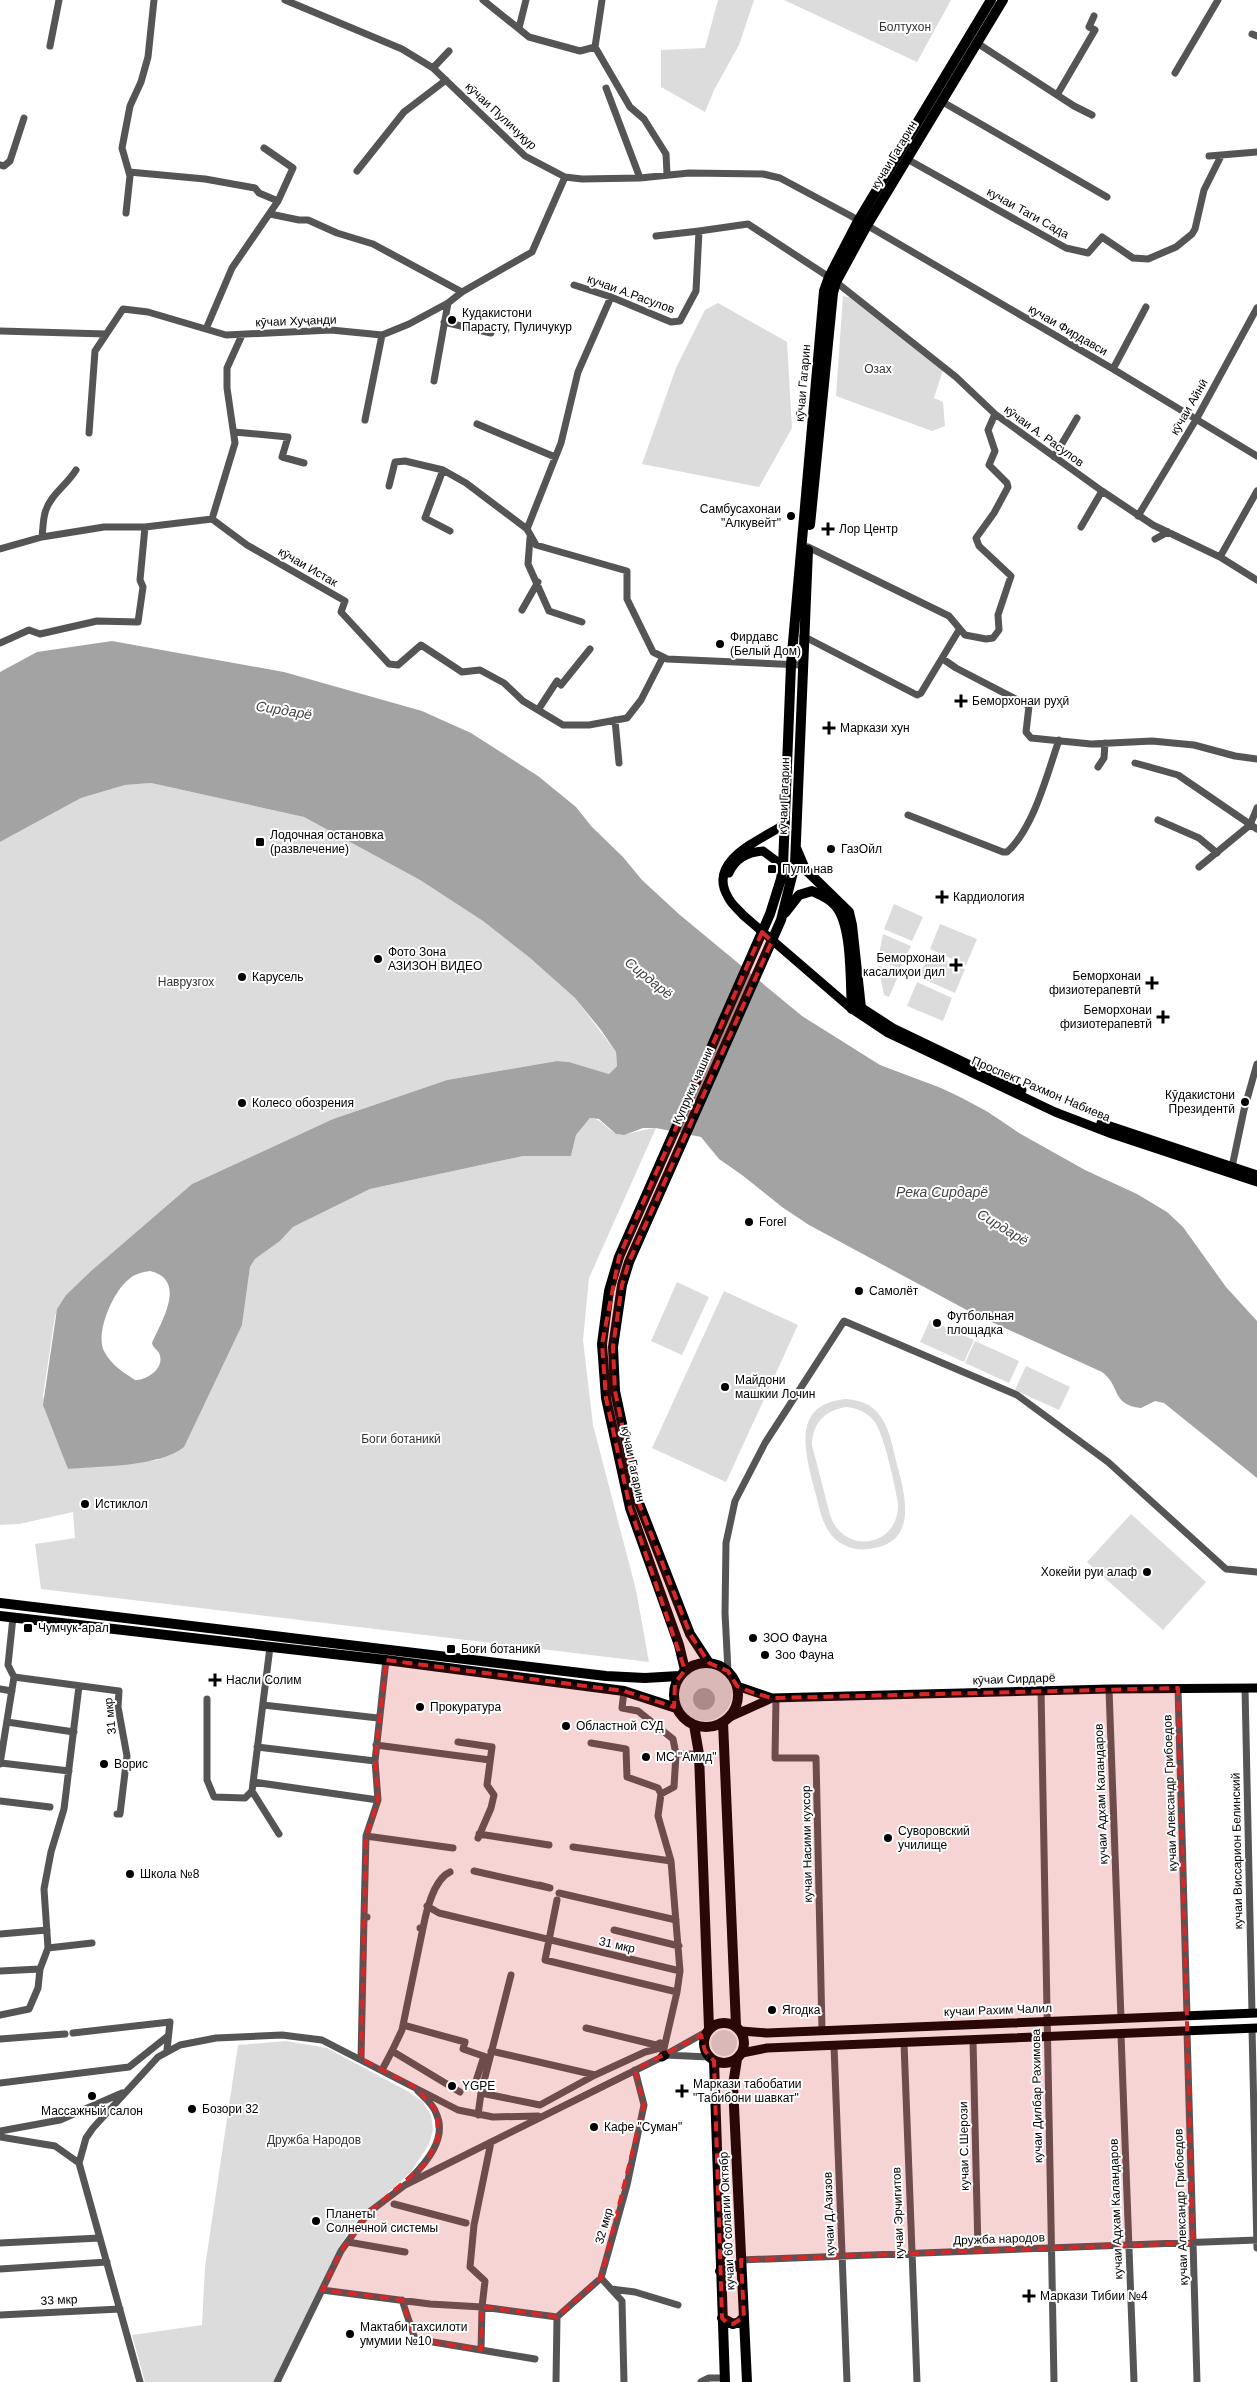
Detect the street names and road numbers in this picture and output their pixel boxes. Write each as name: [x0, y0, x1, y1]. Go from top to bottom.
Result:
street label: кӯчаи Пуличуқур: [462, 79, 540, 153]
street label: кучаи Гагарин: [868, 118, 920, 192]
street label: кучаи Таги Сада: [985, 185, 1072, 241]
street label: кучаи А.Расулов: [585, 272, 677, 316]
street label: кучаи Фирдавси: [1026, 302, 1110, 358]
street label: кӯчаи Хуҷанди: [255, 313, 337, 329]
street label: кӯчаи Гагарин: [793, 344, 813, 422]
street label: кӯчаи Айнӣ: [1167, 377, 1211, 437]
street label: кӯчаи А. Расулов: [1001, 402, 1087, 470]
street label: кӯчаи Истак: [276, 544, 341, 590]
street label: кӯчаи Гагарин: [776, 757, 792, 835]
street label: Купруки чашни: [670, 1045, 716, 1127]
street label: Проспект Рахмон Набиева: [970, 1053, 1113, 1125]
street label: кӯчаи Гагарин: [618, 1425, 648, 1503]
street label: кӯчаи Сирдарё: [972, 1671, 1056, 1687]
street label: 31 мкр: [101, 1697, 119, 1735]
street label: кучаи Александр Грибоедов: [1160, 1714, 1180, 1872]
street label: кучаи Адхам Каландаров: [1092, 1723, 1110, 1865]
street label: кучаи Виссарион Белинский: [1229, 1772, 1245, 1930]
street label: кучаи Насими кухсор: [799, 1785, 815, 1903]
street label: 31 мкр: [597, 1934, 637, 1956]
street label: кучаи Рахим Чалил: [944, 2001, 1052, 2019]
street label: кучаи Дилбар Рахимова: [1029, 2028, 1045, 2163]
street label: кучаи С.Шерози: [956, 2101, 972, 2191]
street label: кучаи Александр Грибоедов: [1171, 2128, 1191, 2286]
street label: кучаи Адхам Каландаров: [1107, 2138, 1125, 2280]
street label: кучаи 60 солагии Октябр: [716, 2151, 738, 2291]
street label: кучаи Эрчигитов: [889, 2167, 907, 2259]
street label: кучаи Д.Азизов: [821, 2172, 837, 2256]
street label: 32 мкр: [592, 2206, 616, 2246]
street label: Дружба народов: [953, 2230, 1045, 2248]
street label: 33 мкр: [40, 2292, 78, 2308]

